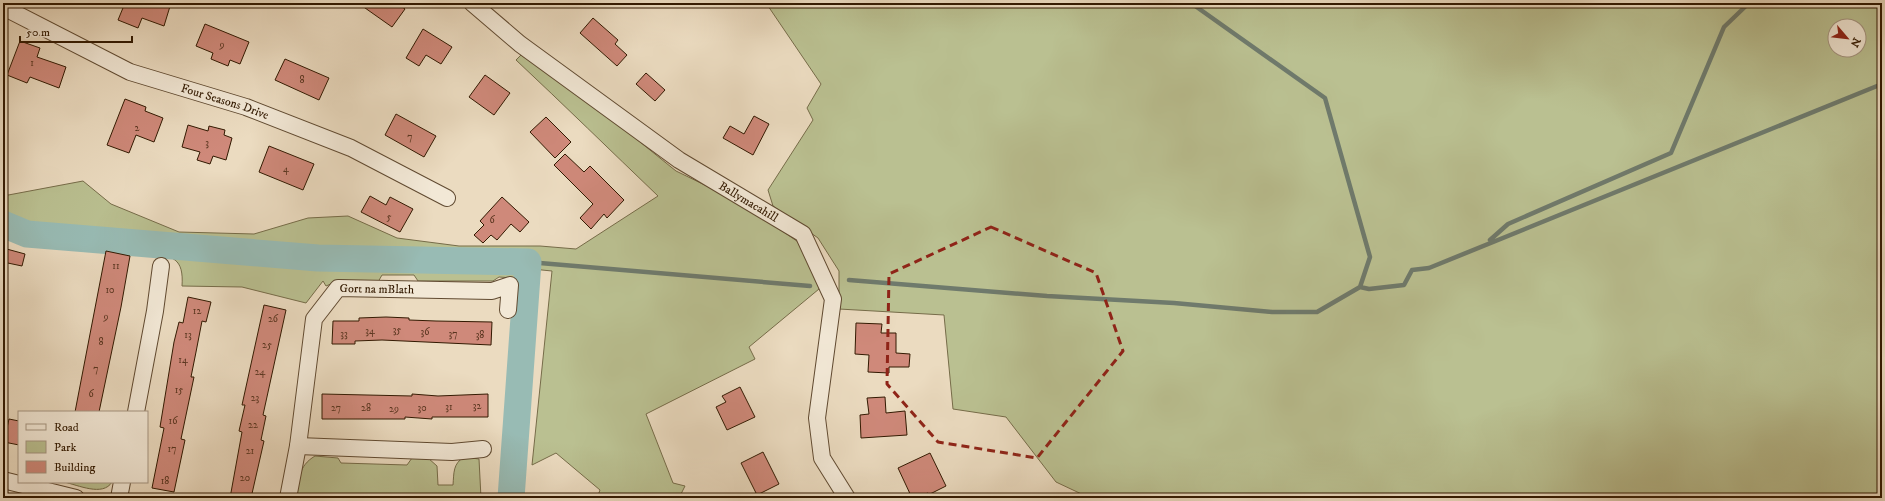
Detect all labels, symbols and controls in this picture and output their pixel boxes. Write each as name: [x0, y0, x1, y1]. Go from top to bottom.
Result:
scale bar: [20, 18, 132, 44]
north arrow: [1827, 18, 1867, 58]
text: 50 m: [26, 25, 50, 40]
text: N: [1847, 35, 1863, 49]
house number: 9: [219, 39, 225, 51]
house number: 1: [30, 57, 34, 69]
house number: 8: [299, 74, 305, 86]
street label: Four Seasons Drive: [179, 81, 271, 123]
house number: 2: [135, 122, 140, 134]
house number: 7: [407, 131, 413, 143]
house number: 3: [205, 137, 209, 149]
house number: 4: [283, 163, 289, 175]
street label: Ballymacahill: [716, 178, 781, 226]
house number: 5: [387, 211, 392, 223]
house number: 6: [489, 214, 495, 226]
house number: 11: [112, 260, 120, 272]
street label: Gort na mBlath: [339, 281, 415, 297]
house number: 10: [105, 284, 115, 296]
house number: 12: [193, 305, 201, 317]
house number: 9: [103, 311, 109, 323]
house number: 26: [268, 313, 279, 325]
house number: 35: [393, 324, 401, 336]
house number: 34: [365, 325, 375, 337]
house number: 36: [421, 326, 430, 338]
house number: 33: [340, 328, 348, 340]
house number: 37: [449, 328, 458, 340]
house number: 13: [184, 329, 192, 341]
house number: 38: [476, 329, 484, 341]
house number: 8: [98, 336, 104, 348]
house number: 25: [262, 339, 272, 351]
house number: 14: [178, 354, 188, 366]
house number: 7: [93, 363, 99, 375]
house number: 24: [255, 366, 266, 378]
house number: 15: [175, 384, 183, 396]
house number: 6: [88, 388, 94, 400]
house number: 23: [251, 392, 260, 404]
house number: 32: [473, 400, 481, 412]
house number: 31: [445, 401, 453, 413]
house number: 27: [331, 402, 341, 414]
house number: 28: [361, 402, 371, 414]
house number: 30: [417, 402, 427, 414]
house number: 29: [389, 403, 399, 415]
legend: [18, 411, 148, 483]
house number: 16: [169, 415, 178, 427]
house number: 22: [248, 419, 258, 431]
text: Road: [54, 420, 79, 435]
text: Park: [54, 440, 76, 455]
house number: 17: [168, 443, 176, 455]
house number: 21: [246, 445, 255, 457]
text: Building: [54, 460, 95, 475]
house number: 20: [240, 472, 250, 484]
house number: 18: [161, 475, 169, 487]

